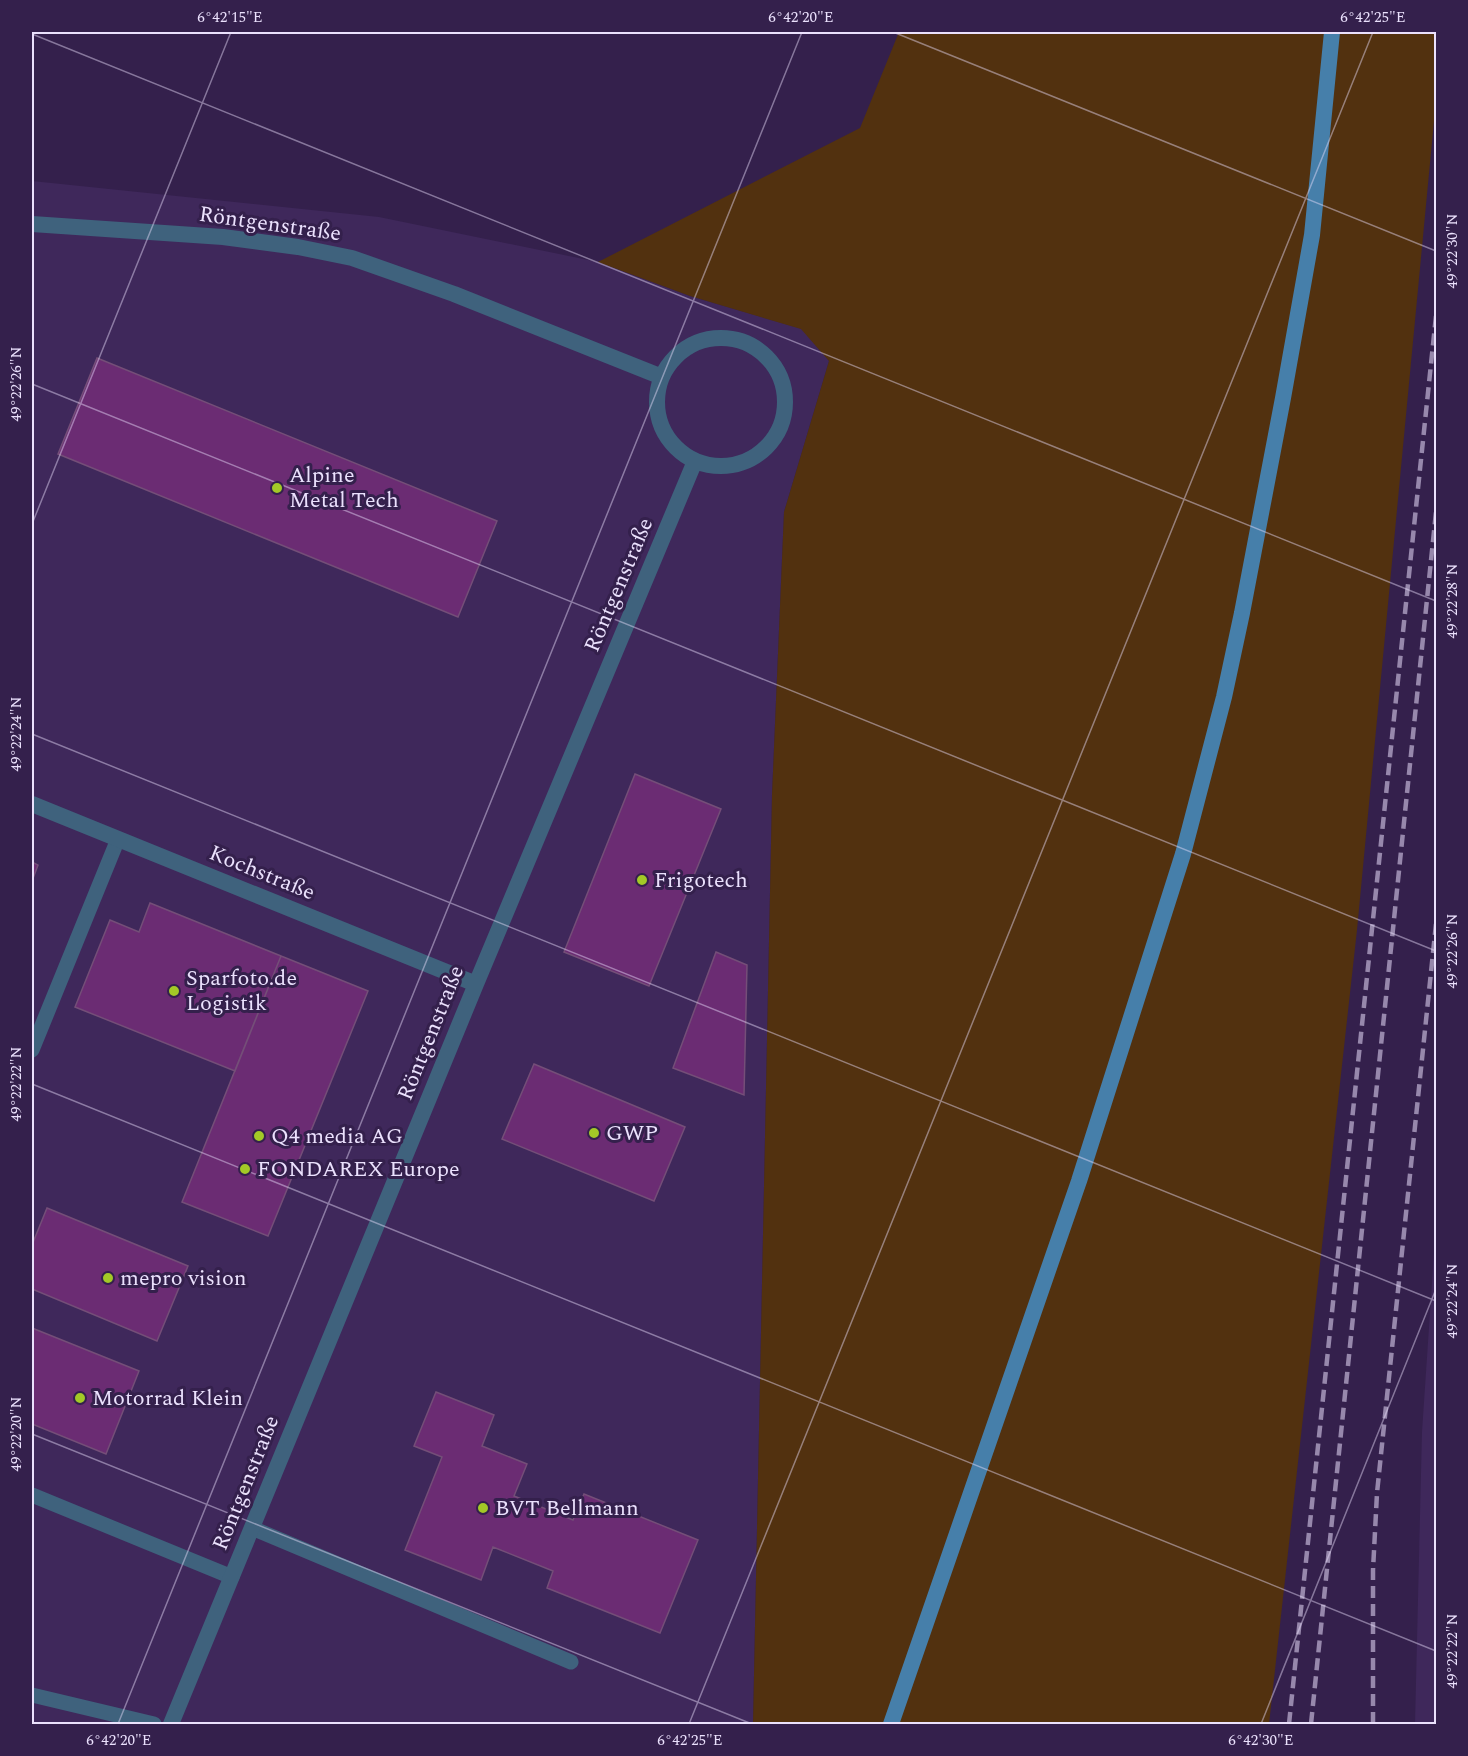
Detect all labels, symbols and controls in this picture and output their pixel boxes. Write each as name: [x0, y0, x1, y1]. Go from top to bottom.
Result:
text: 6°42'15"E: [197, 6, 263, 29]
text: 6°42'20"E: [768, 6, 834, 29]
text: 6°42'25"E: [1340, 6, 1406, 29]
street label: Röntgenstraße: [197, 198, 343, 250]
text: 49°22'30"N: [1441, 213, 1464, 289]
text: 49°22'26"N: [5, 346, 28, 422]
place label: Alpine Metal Tech: [289, 459, 399, 517]
marker: Alpine Metal Tech: [270, 481, 284, 495]
street label: Röntgenstraße: [576, 513, 662, 657]
text: 49°22'28"N: [1441, 563, 1464, 639]
text: 49°22'24"N: [5, 696, 28, 772]
street label: Kochstraße: [204, 837, 320, 909]
place label: Frigotech: [654, 864, 748, 897]
marker: Frigotech: [635, 873, 649, 887]
text: 49°22'26"N: [1441, 913, 1464, 989]
street label: Röntgenstraße: [389, 960, 473, 1106]
place label: Sparfoto.de Logistik: [186, 962, 297, 1020]
marker: Sparfoto.de Logistik: [167, 984, 181, 998]
text: 49°22'22"N: [5, 1046, 28, 1122]
place label: GWP: [606, 1117, 658, 1150]
place label: Q4 media AG: [271, 1120, 403, 1153]
marker: GWP: [587, 1126, 601, 1140]
marker: Q4 media AG: [252, 1129, 266, 1143]
place label: FONDAREX Europe: [257, 1153, 460, 1186]
marker: FONDAREX Europe: [238, 1162, 252, 1176]
place label: mepro vision: [120, 1262, 247, 1295]
text: 49°22'24"N: [1441, 1263, 1464, 1339]
marker: mepro vision: [101, 1271, 115, 1285]
place label: Motorrad Klein: [92, 1382, 243, 1415]
marker: Motorrad Klein: [73, 1391, 87, 1405]
text: 49°22'20"N: [5, 1396, 28, 1472]
street label: Röntgenstraße: [204, 1410, 288, 1556]
place label: BVT Bellmann: [495, 1492, 639, 1525]
marker: BVT Bellmann: [476, 1501, 490, 1515]
text: 49°22'22"N: [1441, 1613, 1464, 1689]
text: 6°42'20"E: [86, 1729, 152, 1752]
text: 6°42'25"E: [657, 1729, 723, 1752]
text: 6°42'30"E: [1228, 1729, 1294, 1752]

